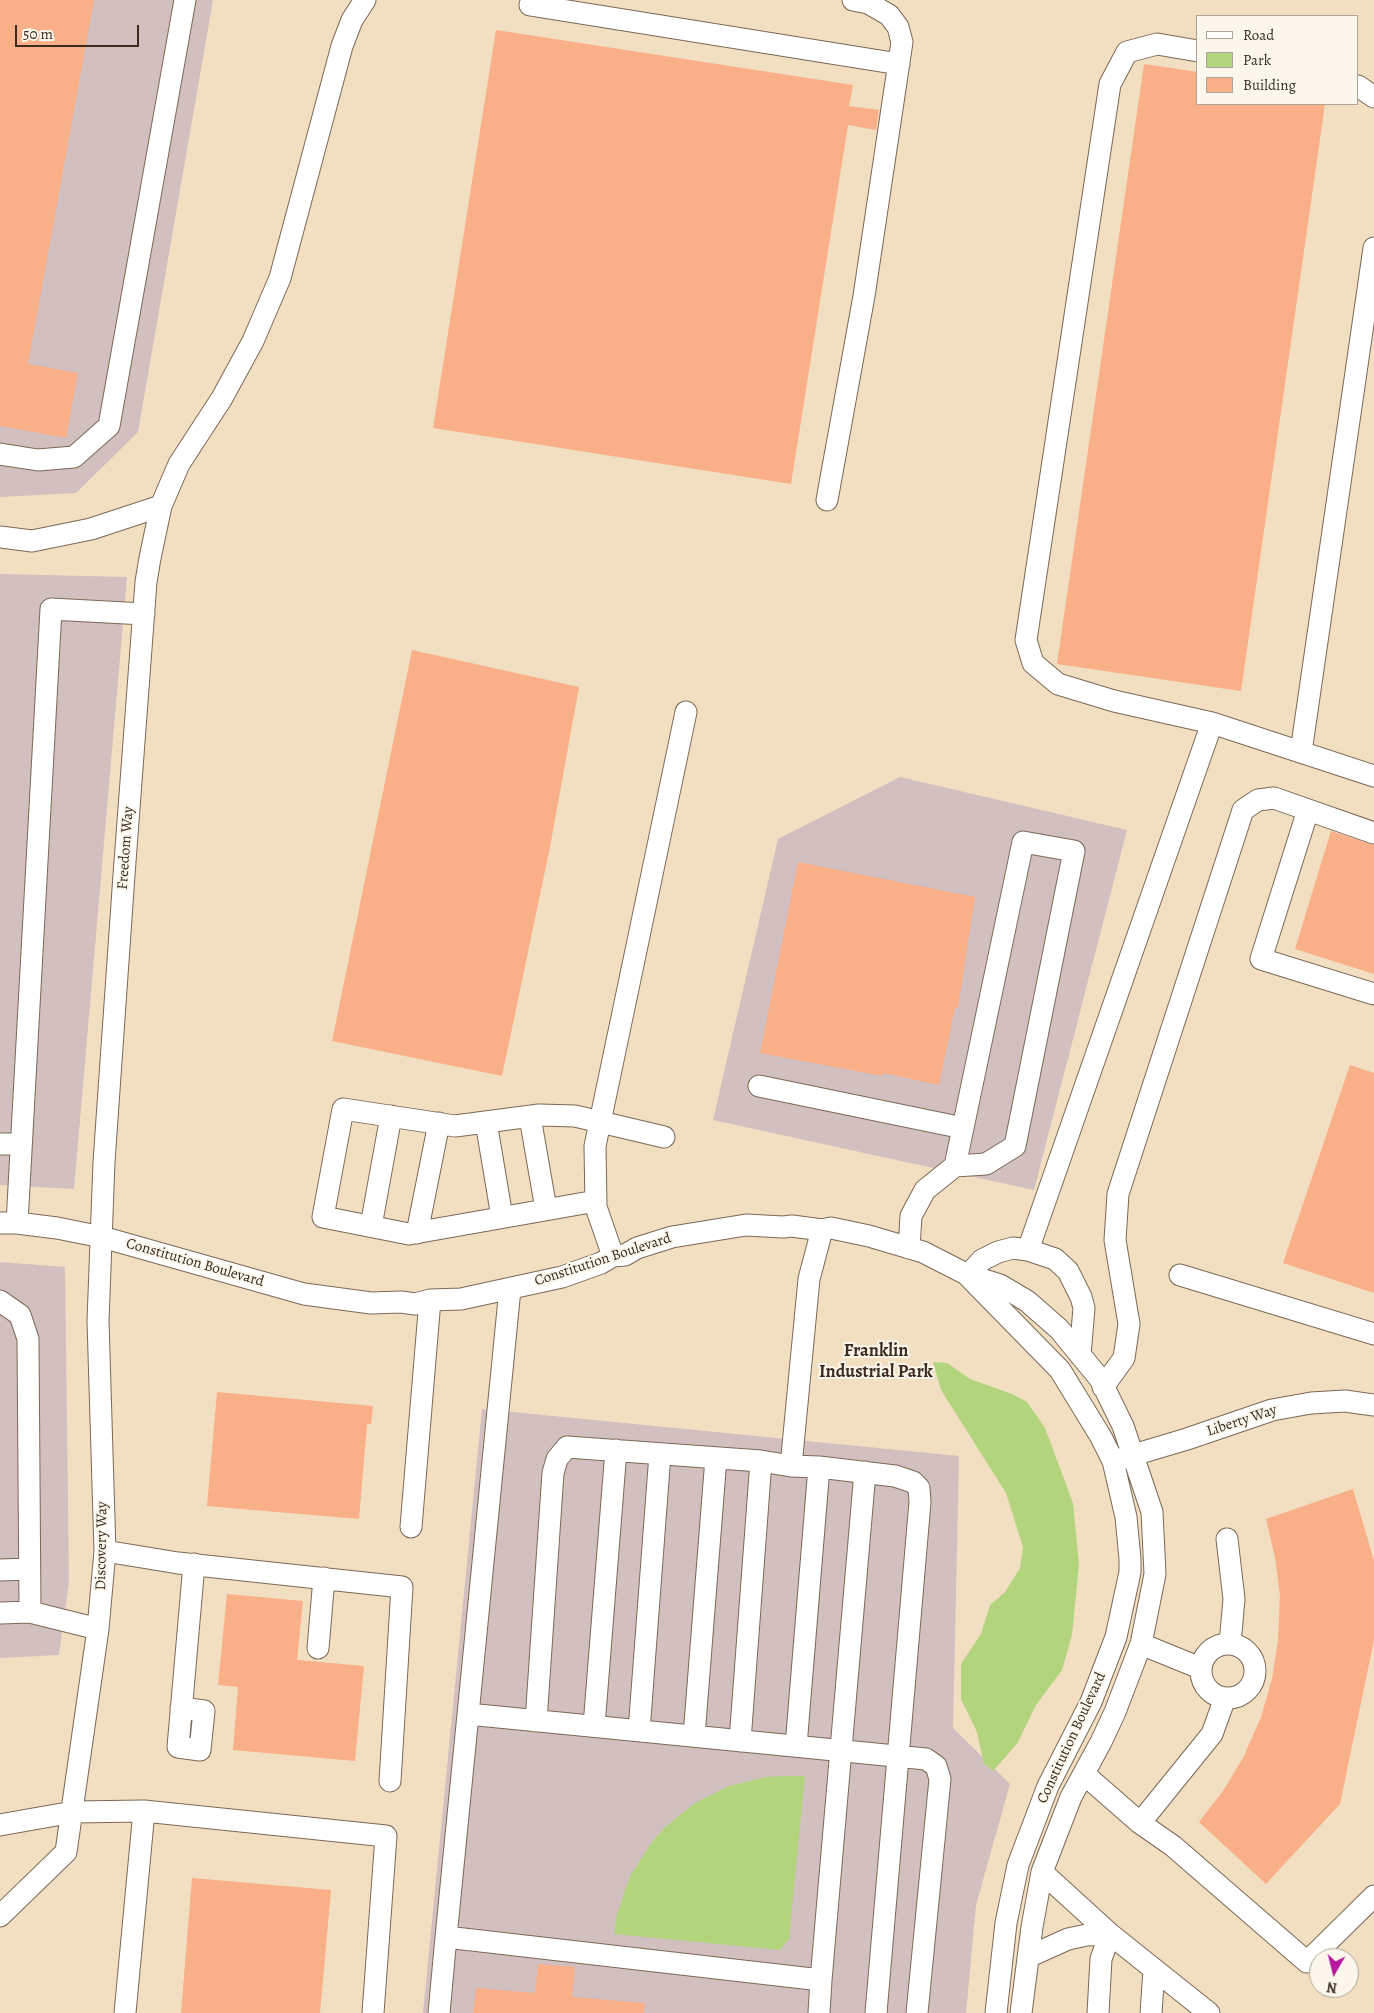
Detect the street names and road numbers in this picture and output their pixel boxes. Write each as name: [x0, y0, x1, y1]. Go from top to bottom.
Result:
street label: Freedom Way: [114, 806, 138, 890]
street label: Constitution Boulevard: [532, 1229, 674, 1291]
street label: Constitution Boulevard: [124, 1235, 266, 1291]
street label: Liberty Way: [1205, 1401, 1279, 1441]
street label: Discovery Way: [92, 1501, 112, 1591]
street label: Constitution Boulevard: [1034, 1670, 1110, 1806]

